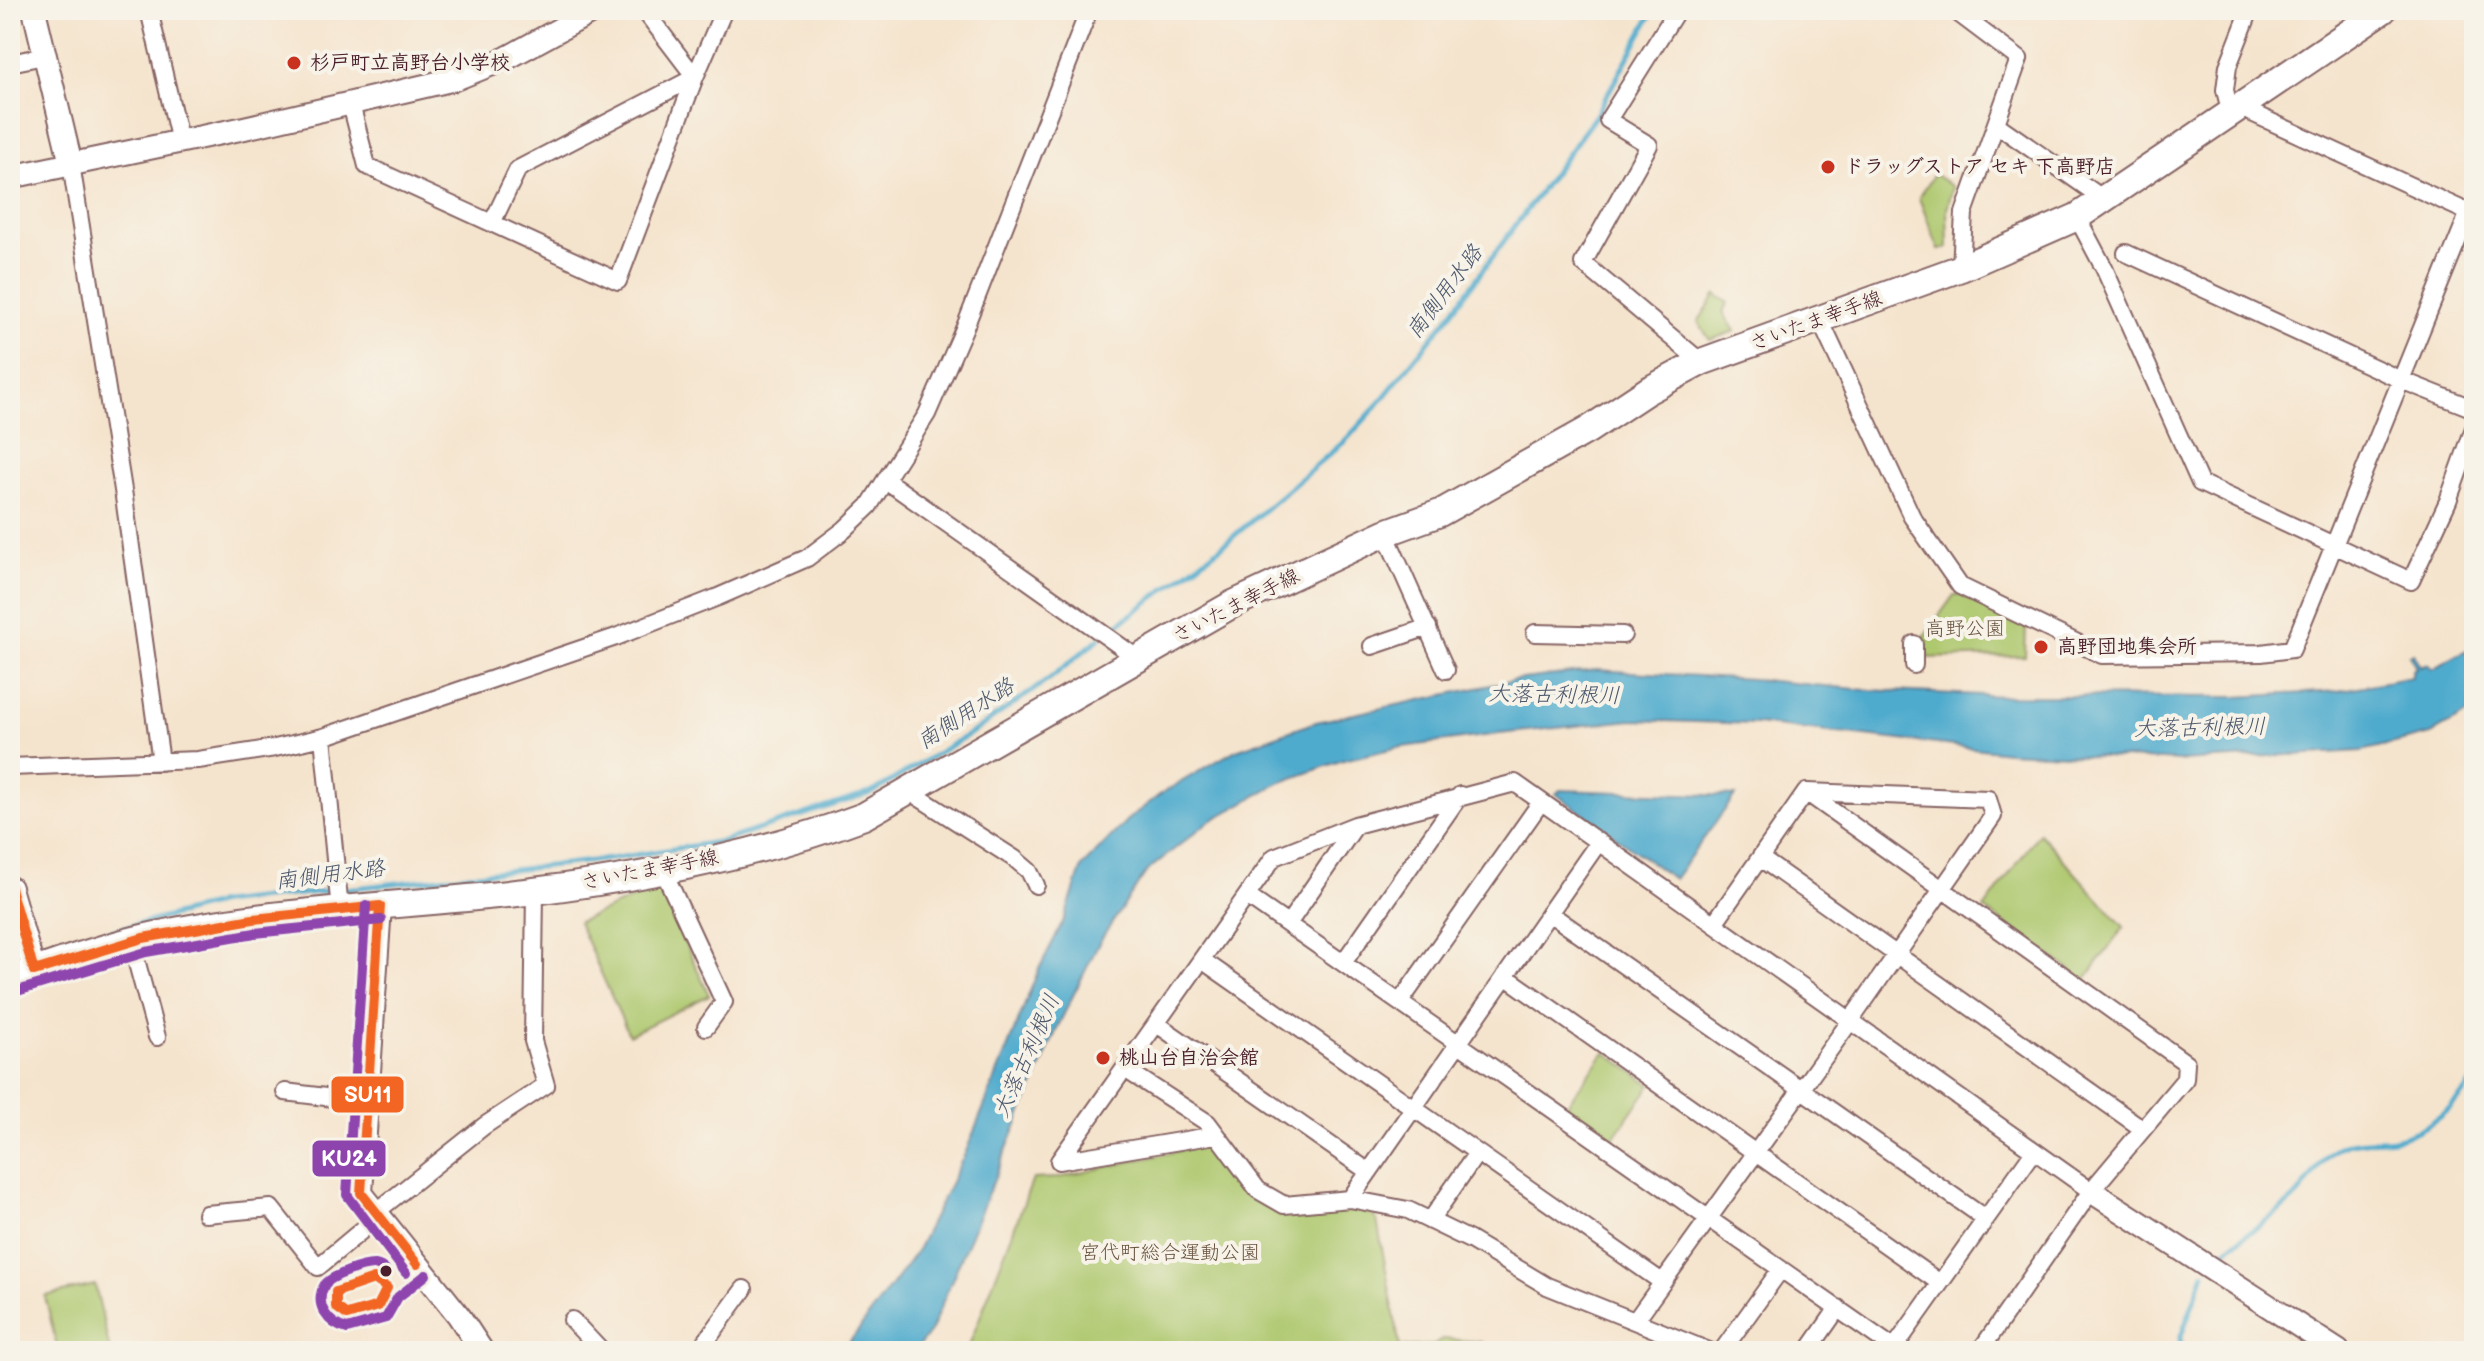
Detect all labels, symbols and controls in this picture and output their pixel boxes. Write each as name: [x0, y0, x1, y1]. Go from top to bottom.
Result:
place label: 杉戸町立高野台小学校: [310, 51, 510, 75]
marker: 杉戸町立高野台小学校: [285, 54, 303, 72]
place label: ドラッグストア セキ 下高野店: [1844, 155, 2115, 179]
marker: ドラッグストア セキ 下高野店: [1819, 158, 1837, 176]
water label: 南側用水路: [1401, 238, 1490, 344]
street label: さいたま幸手線: [1746, 286, 1886, 356]
street label: さいたま幸手線: [1169, 564, 1303, 648]
park label: 高野公園: [1925, 617, 2005, 641]
place label: 高野団地集会所: [2057, 635, 2197, 659]
marker: 高野団地集会所: [2032, 638, 2050, 656]
water label: 南側用水路: [913, 672, 1021, 755]
water label: 大落古利根川: [1488, 680, 1620, 710]
water label: 大落古利根川: [2134, 713, 2266, 743]
street label: さいたま幸手線: [579, 845, 721, 895]
water label: 南側用水路: [274, 855, 388, 895]
water label: 大落古利根川: [988, 990, 1066, 1122]
place label: 桃山台自治会館: [1119, 1046, 1259, 1070]
marker: 桃山台自治会館: [1094, 1049, 1112, 1067]
line badge: SU11: [330, 1075, 405, 1114]
text: SU11: [344, 1082, 392, 1109]
line badge: KU24: [311, 1139, 387, 1178]
text: KU24: [321, 1146, 377, 1173]
park label: 宮代町総合運動公園: [1080, 1241, 1260, 1265]
unlabelled marker: [378, 1263, 394, 1279]

